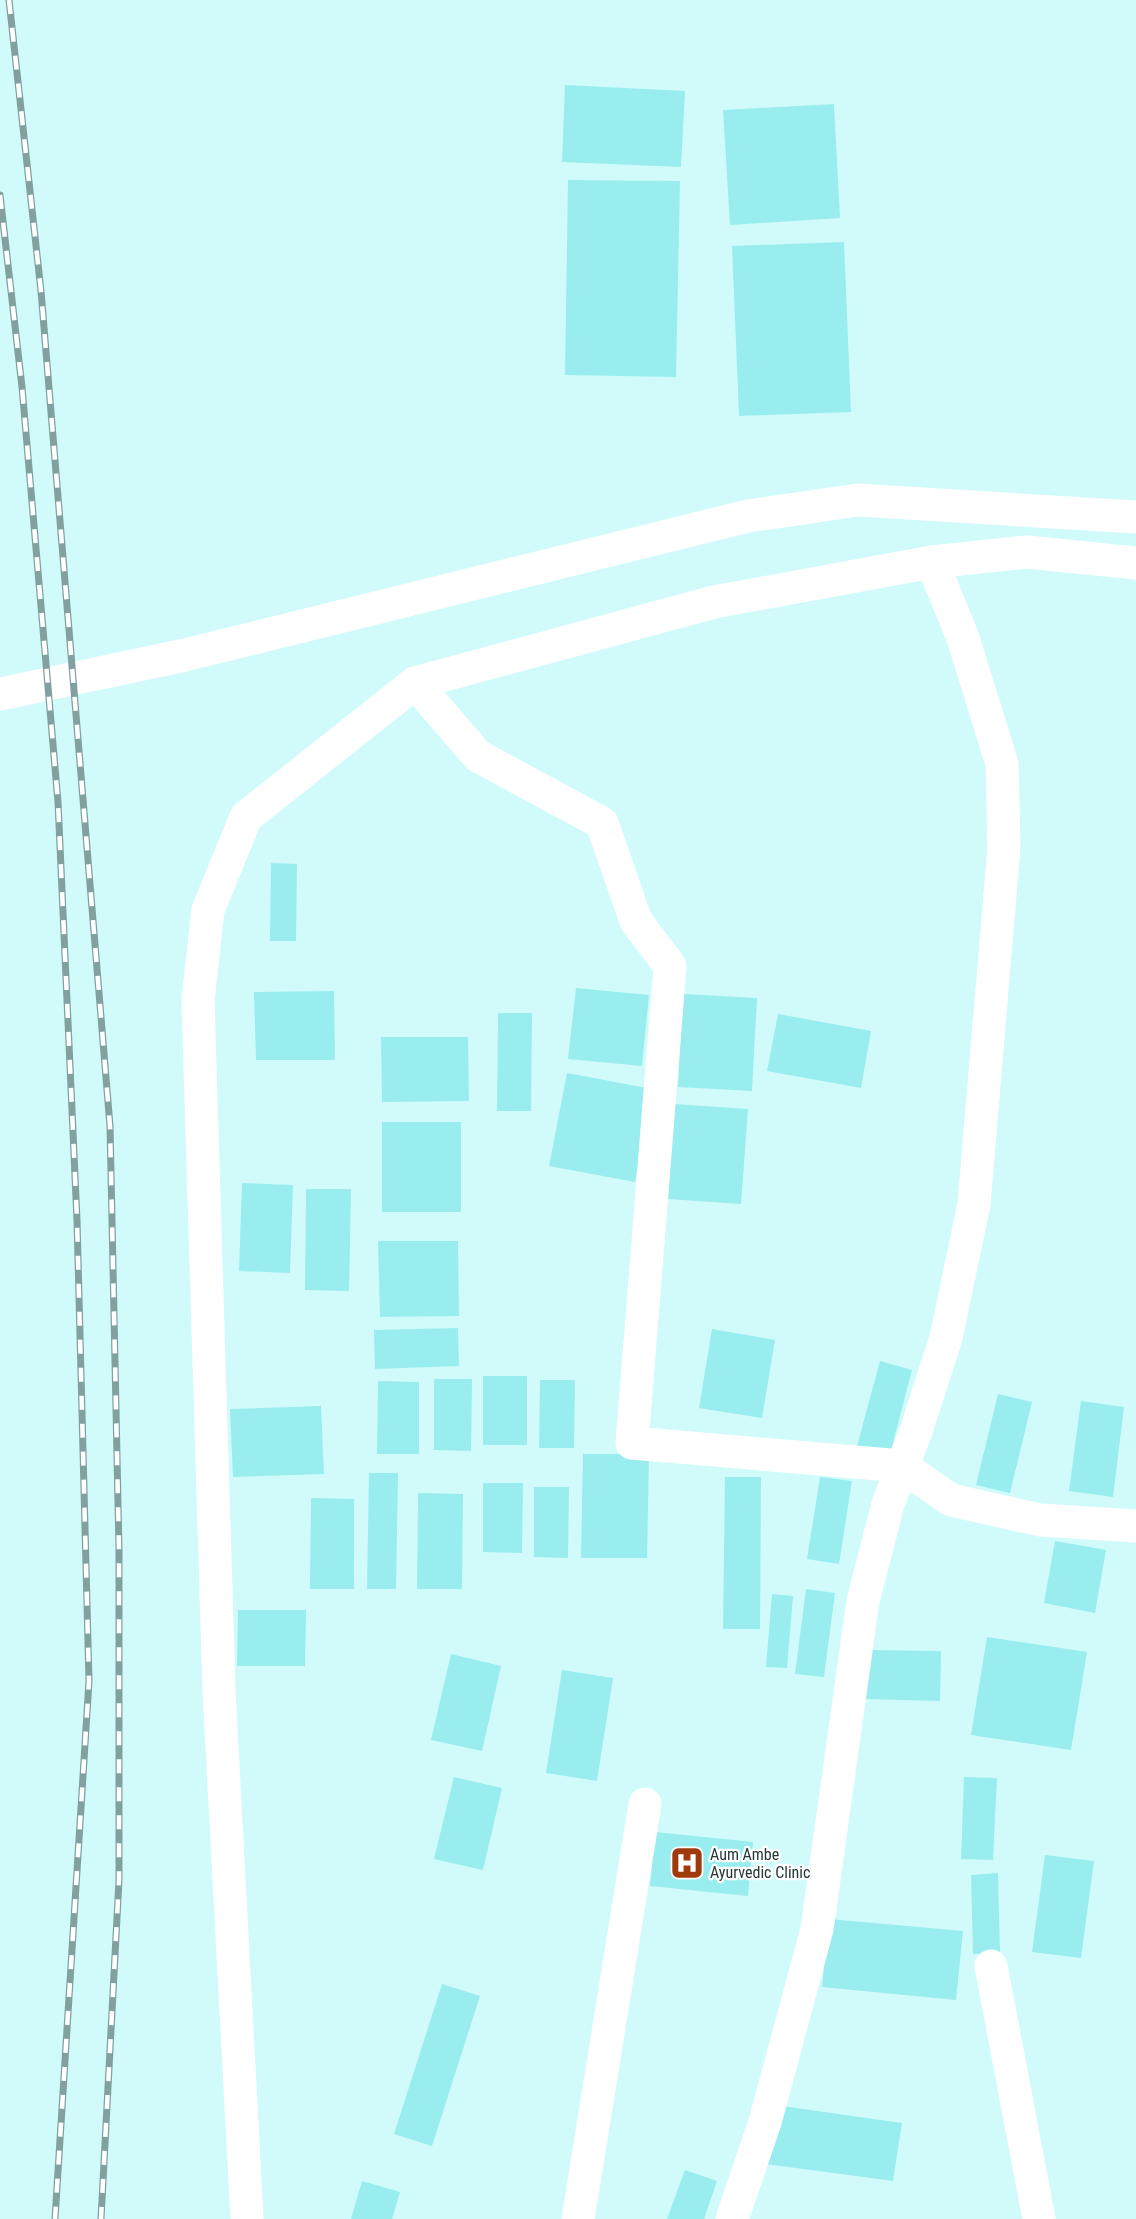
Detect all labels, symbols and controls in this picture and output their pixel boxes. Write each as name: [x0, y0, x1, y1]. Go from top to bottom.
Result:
hospital icon: Aum Ambe Ayurvedic Clinic: [669, 1845, 705, 1881]
place label: Aum Ambe Ayurvedic Clinic: [710, 1845, 810, 1882]

